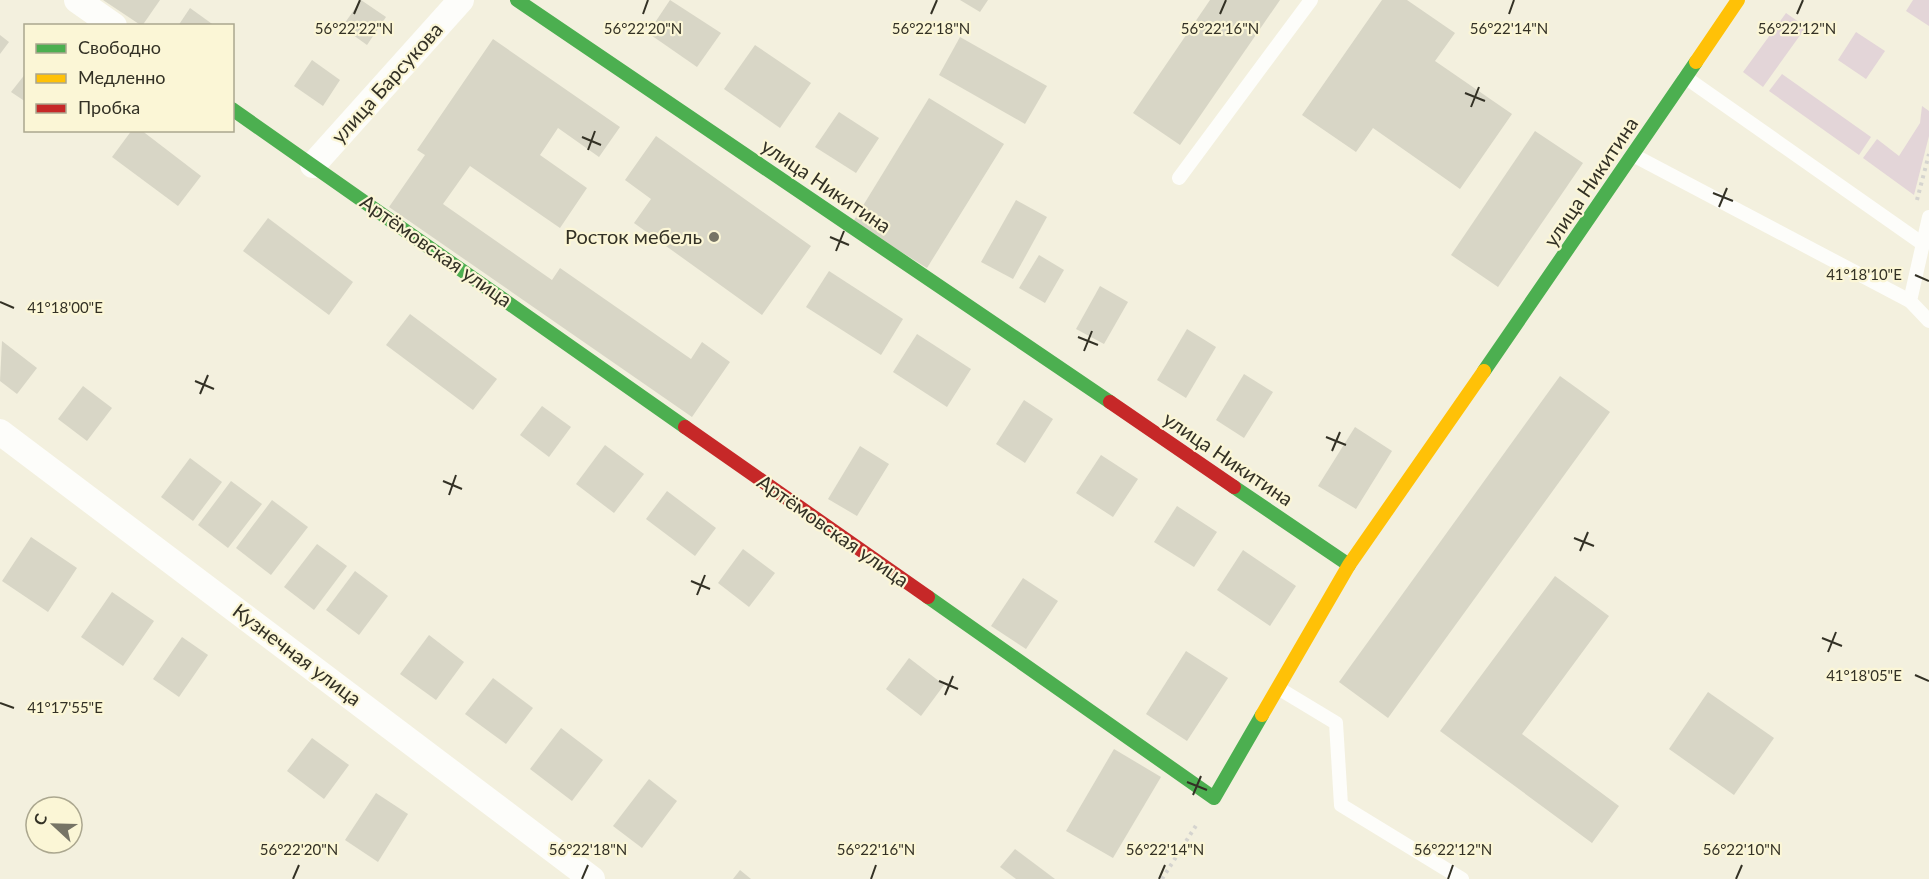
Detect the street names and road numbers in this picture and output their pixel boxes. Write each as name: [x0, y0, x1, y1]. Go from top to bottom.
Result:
street label: улица Барсукова: [326, 17, 447, 148]
street label: улица Никитина: [1538, 112, 1642, 251]
street label: улица Никитина: [757, 133, 896, 237]
street label: Артёмовская улица: [356, 189, 517, 311]
street label: улица Никитина: [1159, 406, 1298, 510]
street label: Артёмовская улица: [753, 469, 914, 591]
street label: Кузнечная улица: [229, 598, 367, 710]

